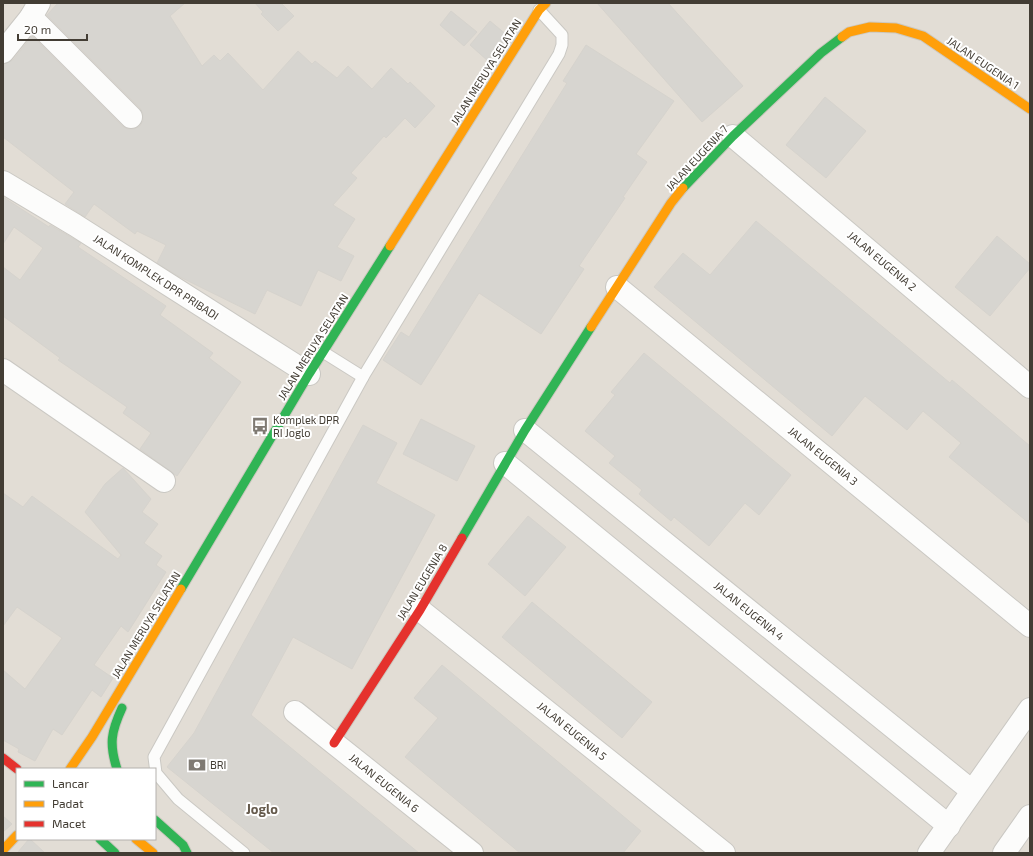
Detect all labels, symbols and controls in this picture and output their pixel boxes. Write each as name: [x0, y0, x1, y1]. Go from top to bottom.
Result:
scale bar: [18, 16, 87, 42]
street label: JALAN MERUYA SELATAN: [448, 16, 524, 127]
text: 20 m: [24, 22, 51, 36]
street label: JALAN EUGENIA 1: [945, 34, 1022, 91]
street label: JALAN EUGENIA 7: [663, 122, 731, 193]
street label: JALAN EUGENIA 2: [845, 228, 919, 293]
street label: JALAN KOMPLEK DPR PRIBADI: [91, 231, 221, 322]
street label: JALAN MERUYA SELATAN: [275, 291, 351, 402]
place label: Komplek DPR RI Joglo: [273, 413, 340, 439]
bus stop icon: Komplek DPR RI Joglo: [250, 416, 270, 436]
street label: JALAN EUGENIA 3: [786, 424, 861, 488]
street label: JALAN EUGENIA 8: [394, 541, 449, 622]
street label: JALAN MERUYA SELATAN: [108, 569, 183, 681]
street label: JALAN EUGENIA 4: [712, 578, 787, 643]
street label: JALAN EUGENIA 5: [535, 699, 610, 763]
street label: JALAN EUGENIA 6: [347, 751, 422, 815]
bank icon: BRI: [187, 755, 207, 775]
place label: BRI: [210, 758, 227, 771]
legend: [16, 768, 156, 840]
text: Lancar: [52, 776, 89, 790]
text: Padat: [52, 796, 84, 810]
district label: Joglo: [246, 801, 278, 817]
text: Macet: [52, 816, 86, 830]

